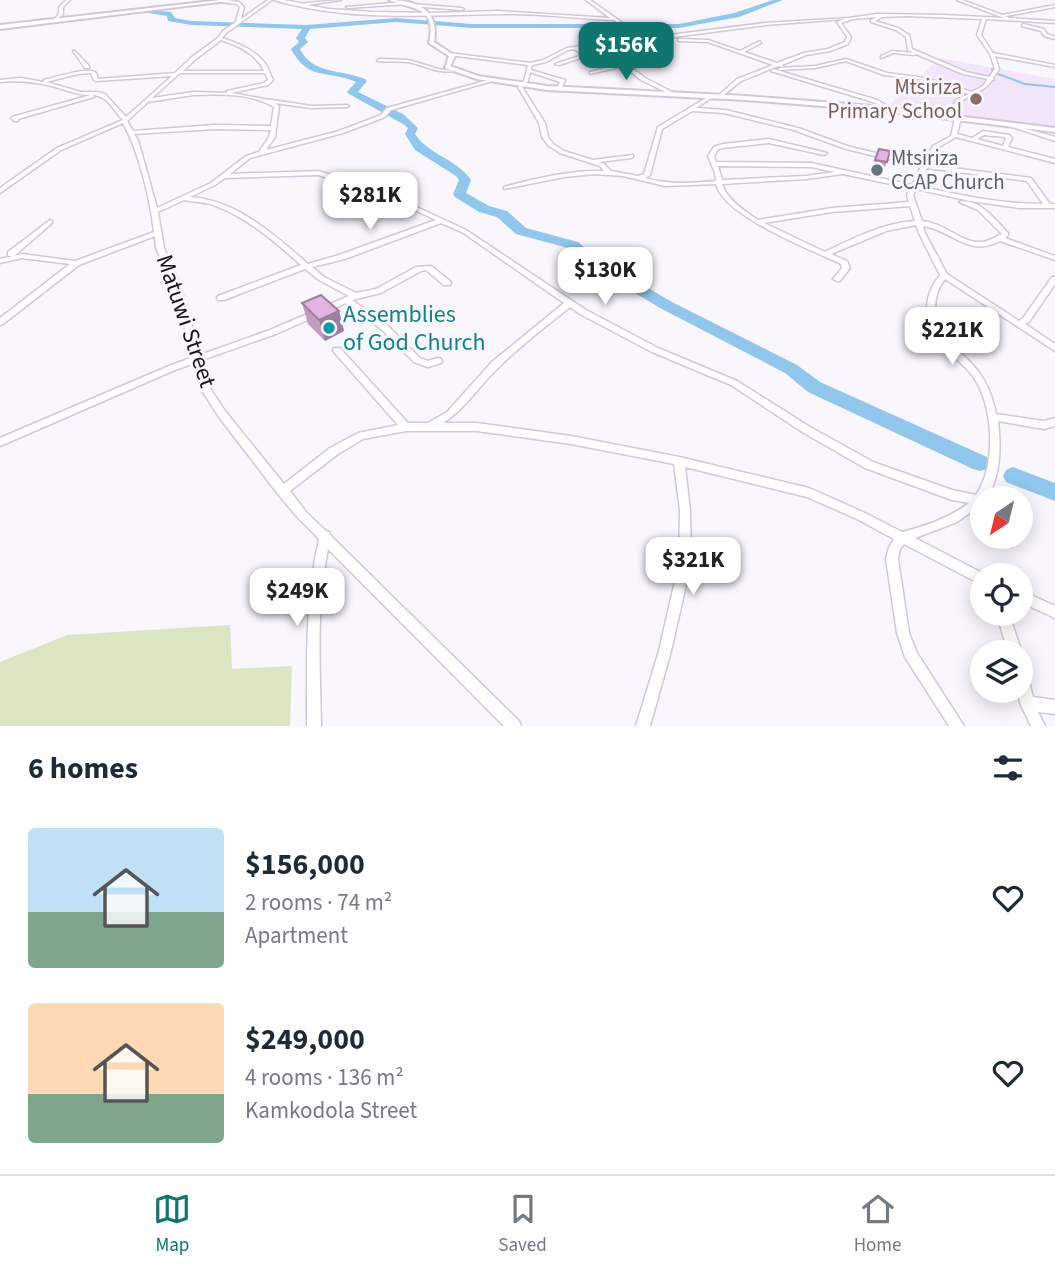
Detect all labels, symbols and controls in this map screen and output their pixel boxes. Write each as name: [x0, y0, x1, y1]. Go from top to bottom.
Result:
pin: $156K: [577, 22, 675, 82]
text: $156K: [595, 28, 657, 61]
place label: Mtsiriza Primary School: [828, 72, 962, 126]
marker: Mtsiriza Primary School: [968, 91, 984, 107]
place label: Mtsiriza CCAP Church: [891, 143, 1005, 197]
marker: Mtsiriza CCAP Church: [869, 162, 885, 178]
pin: $281K: [321, 173, 419, 232]
text: $281K: [339, 178, 401, 211]
pin: $130K: [556, 247, 654, 307]
street label: Matuwi Street: [147, 250, 225, 392]
text: $130K: [574, 253, 636, 286]
place label: Assemblies of God Church: [343, 297, 486, 360]
pin: $221K: [903, 308, 1001, 367]
text: $221K: [921, 313, 983, 346]
marker: Assemblies of God Church: [321, 320, 337, 336]
north arrow: [970, 486, 1032, 550]
map controls: [970, 486, 1033, 703]
pin: $321K: [644, 538, 742, 597]
text: $321K: [662, 543, 724, 576]
button: locate: [970, 563, 1033, 626]
pin: $249K: [248, 568, 346, 628]
text: $249K: [266, 574, 328, 607]
button: layers: [970, 640, 1033, 703]
text: 6 homes: [28, 747, 138, 790]
icon: filters: [989, 749, 1027, 787]
text: $156,000: [245, 843, 365, 886]
icon: home: [84, 856, 168, 940]
icon: heart: [989, 879, 1027, 917]
text: 2 rooms · 74 m²: [245, 886, 392, 919]
text: Apartment: [245, 919, 348, 952]
text: $249,000: [245, 1018, 365, 1061]
icon: home: [84, 1031, 168, 1115]
icon: heart: [989, 1054, 1027, 1092]
text: 4 rooms · 136 m²: [245, 1061, 404, 1094]
text: Kamkodola Street: [245, 1094, 417, 1127]
tab: Map: [153, 1190, 191, 1259]
tab: Saved: [498, 1190, 547, 1259]
tab: Home: [854, 1190, 902, 1259]

